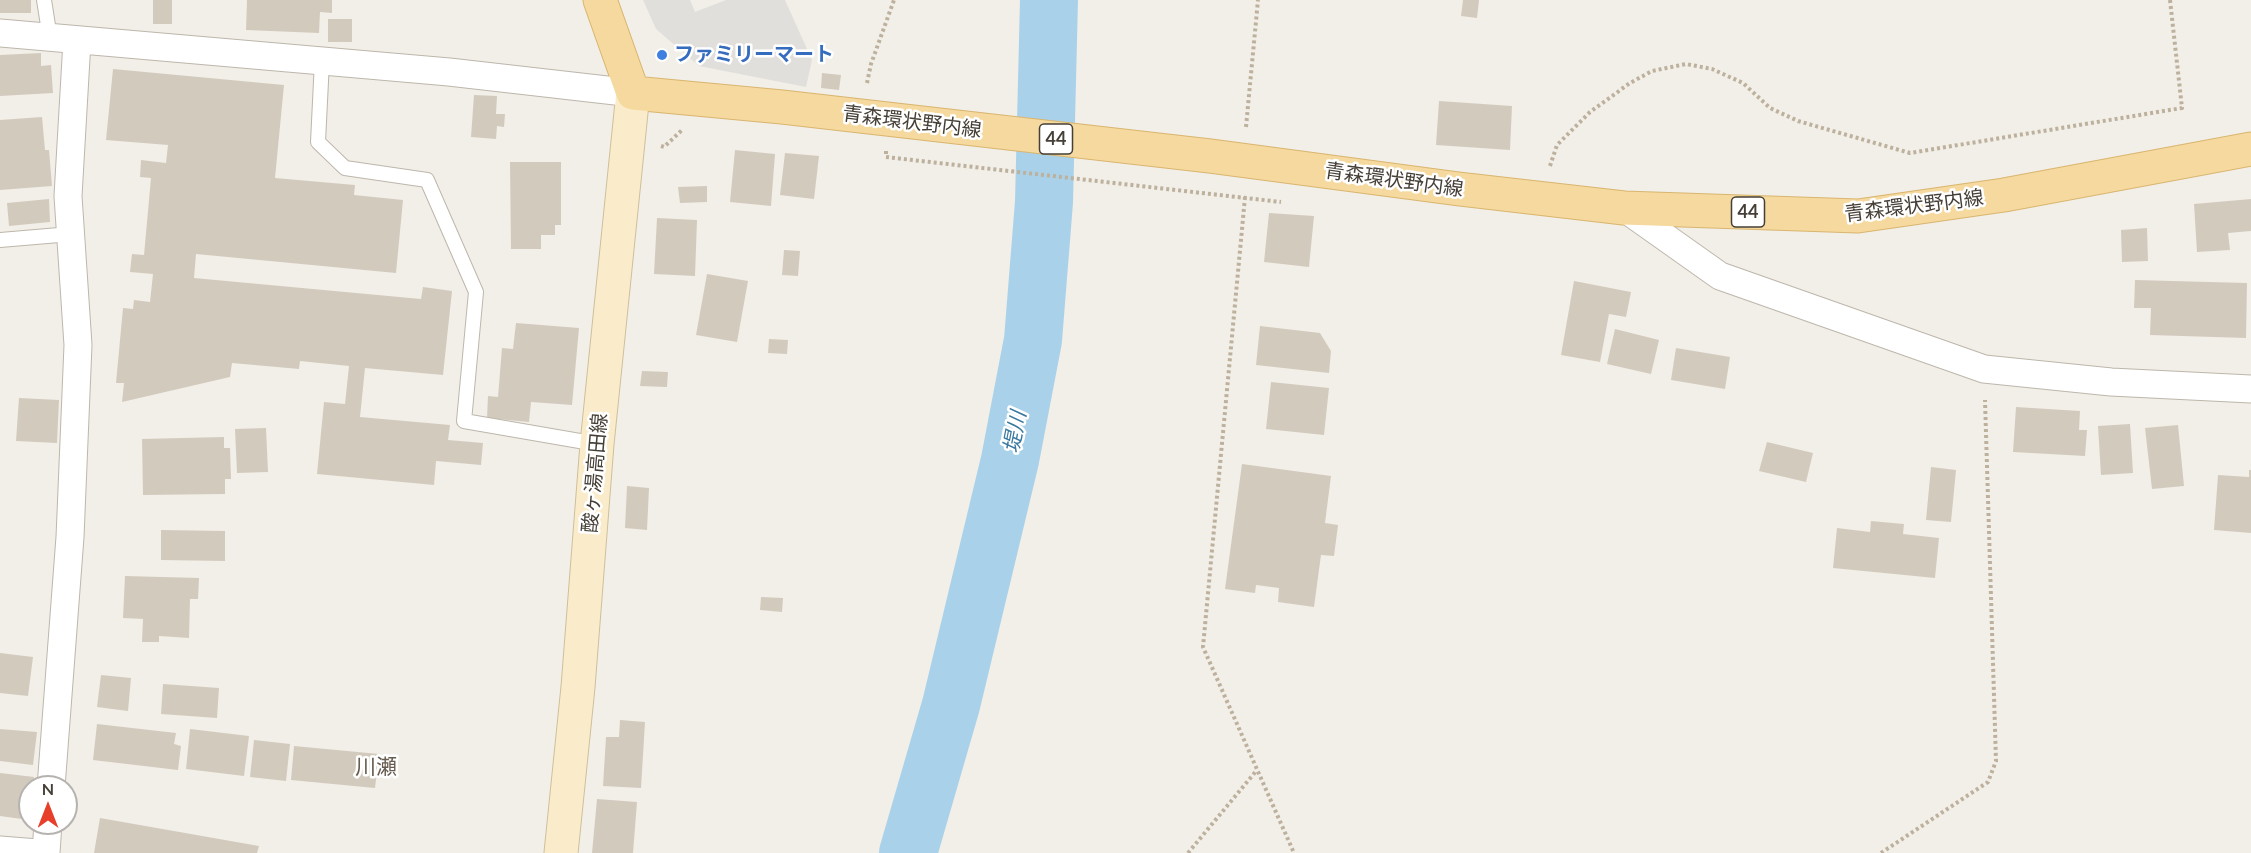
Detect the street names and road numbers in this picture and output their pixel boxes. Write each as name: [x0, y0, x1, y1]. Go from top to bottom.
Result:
street label: 青森環状野内線: [841, 102, 983, 142]
road number: 44: [1040, 124, 1072, 154]
street label: 青森環状野内線: [1323, 158, 1465, 202]
street label: 青森環状野内線: [1843, 186, 1985, 226]
road number: 44: [1732, 197, 1764, 227]
street label: 酸ヶ湯高田線: [578, 412, 612, 534]

